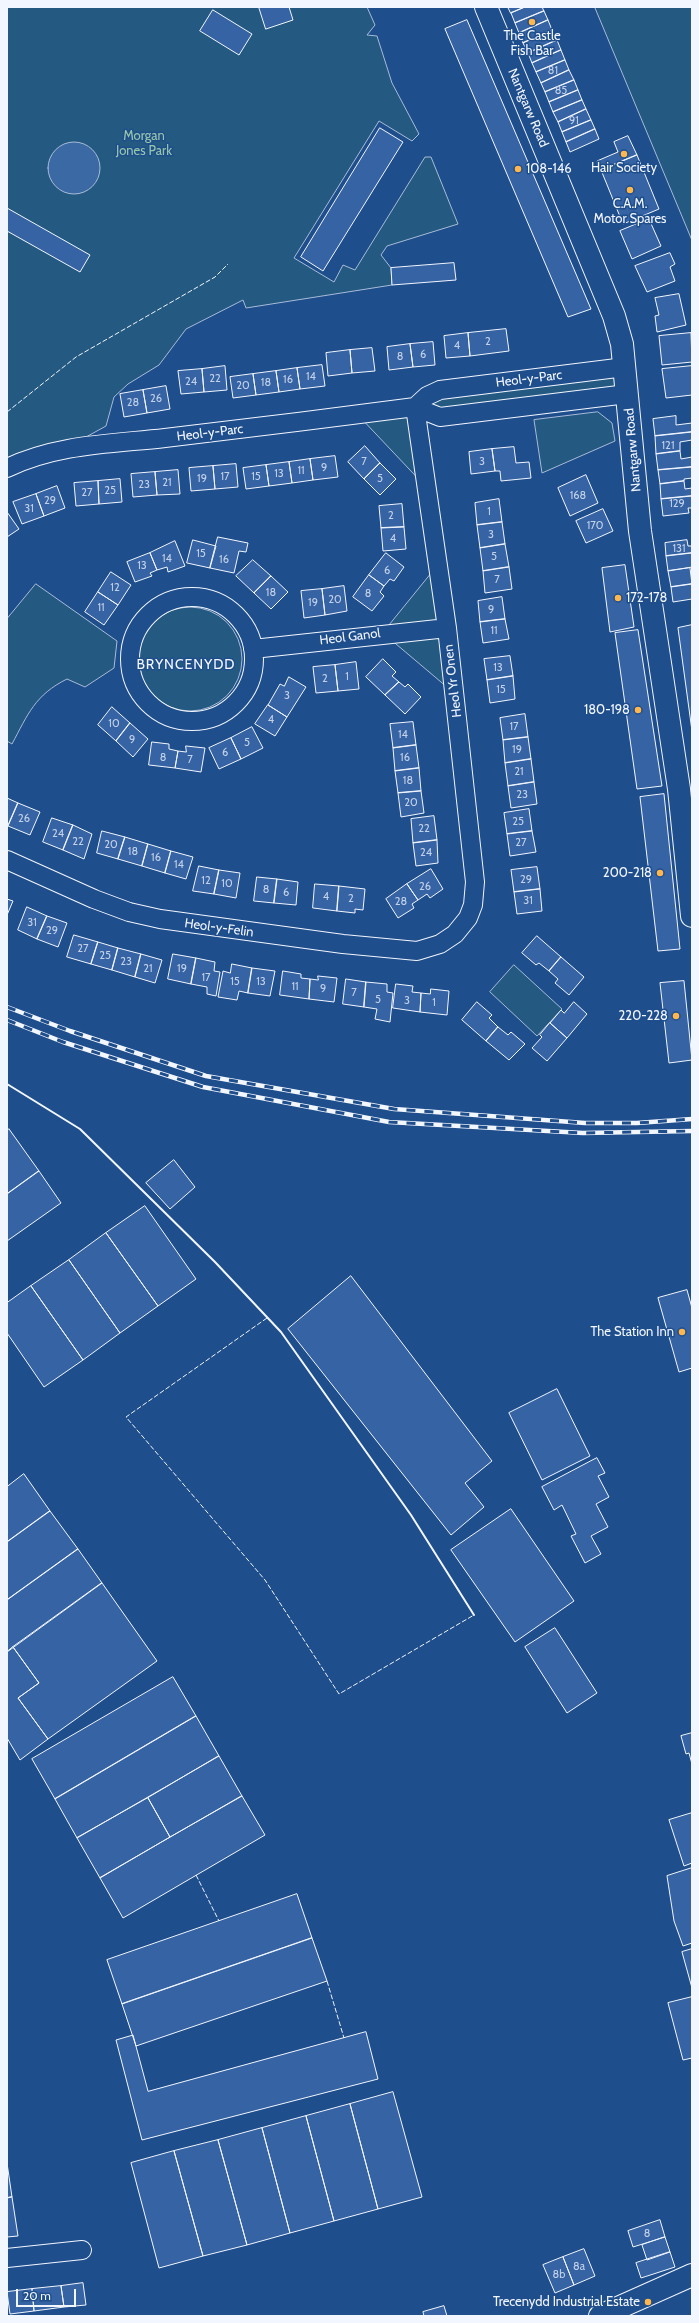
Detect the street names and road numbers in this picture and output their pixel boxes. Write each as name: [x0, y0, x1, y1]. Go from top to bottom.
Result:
street label: Nantgarw Road: [504, 66, 552, 150]
street label: Heol-y-Parc: [495, 367, 563, 391]
street label: Nantgarw Road: [622, 407, 644, 493]
street label: Heol-y-Parc: [176, 421, 244, 445]
street label: Heol Ganol: [319, 626, 381, 648]
street label: Heol Yr Onen: [441, 644, 465, 718]
street label: Heol-y-Felin: [184, 915, 254, 941]

